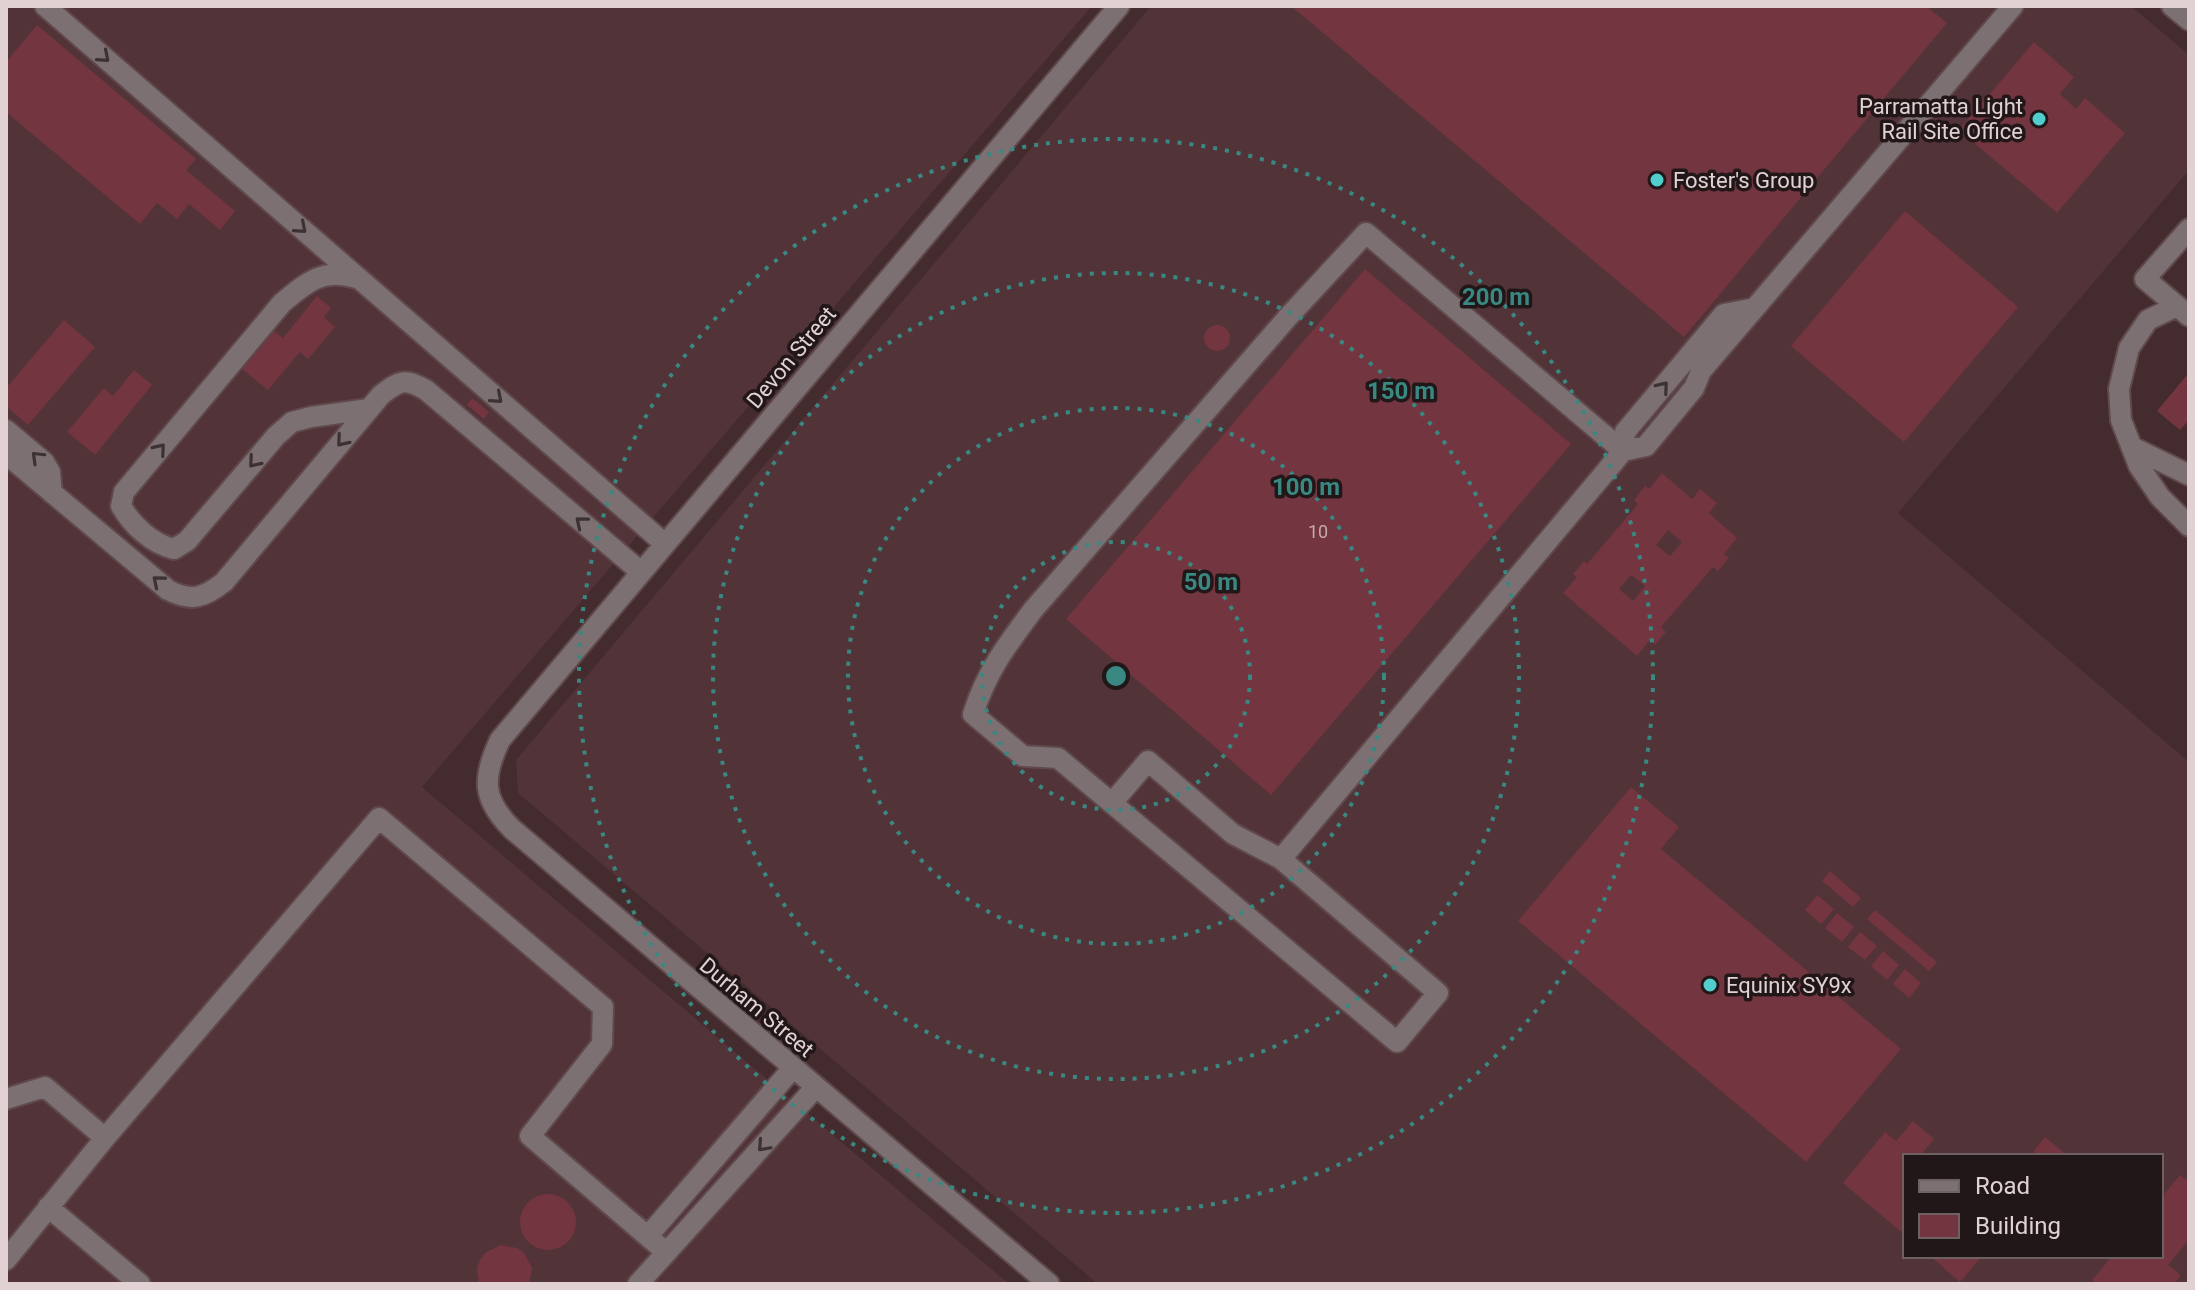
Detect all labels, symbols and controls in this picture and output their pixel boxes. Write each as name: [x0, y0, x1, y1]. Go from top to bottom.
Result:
one-way arrow: [95, 47, 110, 62]
place label: Parramatta Light Rail Site Office: [1859, 94, 2023, 144]
marker: Parramatta Light Rail Site Office: [2030, 110, 2048, 128]
place label: Foster's Group: [1673, 168, 1814, 193]
marker: Foster's Group: [1648, 171, 1666, 189]
one-way arrow: [291, 218, 306, 232]
text: 200 m: [1462, 283, 1530, 311]
street label: Devon Street: [742, 302, 841, 413]
text: 150 m: [1367, 377, 1435, 405]
one-way arrow: [1653, 382, 1668, 396]
one-way arrow: [488, 388, 502, 403]
one-way arrow: [337, 432, 352, 447]
one-way arrow: [150, 443, 165, 458]
one-way arrow: [32, 452, 46, 466]
one-way arrow: [249, 453, 264, 467]
text: 100 m: [1272, 473, 1340, 501]
one-way arrow: [576, 517, 591, 532]
house number: 10: [1308, 521, 1328, 542]
text: 50 m: [1184, 568, 1238, 596]
one-way arrow: [152, 576, 167, 591]
centre of rings: [1102, 662, 1130, 690]
street label: Durham Street: [695, 953, 819, 1062]
place label: Equinix SY9x: [1726, 973, 1852, 998]
marker: Equinix SY9x: [1701, 976, 1719, 994]
one-way arrow: [758, 1136, 772, 1151]
legend: [1903, 1154, 2163, 1258]
text: Road: [1975, 1172, 2030, 1200]
text: Building: [1975, 1212, 2061, 1240]

